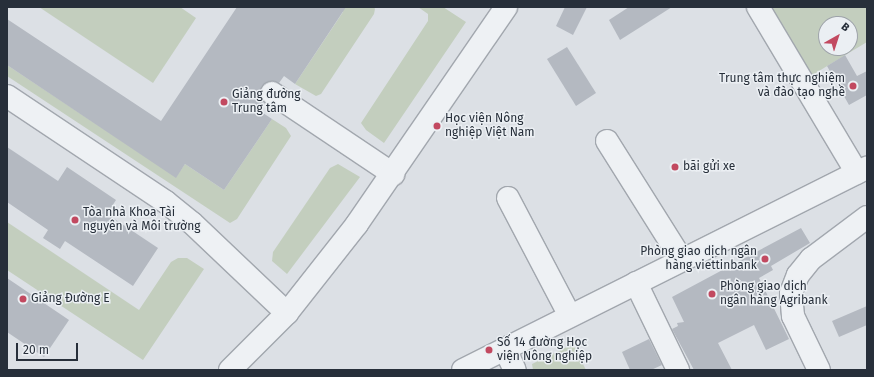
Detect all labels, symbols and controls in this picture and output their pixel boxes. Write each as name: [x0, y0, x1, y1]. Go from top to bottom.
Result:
north arrow: [818, 16, 858, 56]
text: B: [838, 20, 852, 34]
place label: Trung tâm thực nghiệm và đào tạo nghề: [719, 72, 845, 100]
marker: Trung tâm thực nghiệm và đào tạo nghề: [848, 81, 858, 91]
place label: Giảng đường Trung tâm: [232, 88, 301, 116]
marker: Giảng đường Trung tâm: [219, 97, 229, 107]
place label: Học viện Nông nghiệp Việt Nam: [445, 112, 535, 140]
marker: Học viện Nông nghiệp Việt Nam: [432, 121, 442, 131]
place label: bãi gửi xe: [683, 160, 735, 174]
marker: bãi gửi xe: [670, 162, 680, 172]
place label: Tòa nhà Khoa Tài nguyên và Môi trường: [83, 206, 200, 234]
marker: Tòa nhà Khoa Tài nguyên và Môi trường: [70, 215, 80, 225]
place label: Phòng giao dịch ngân hàng viettinbank: [640, 245, 757, 273]
marker: Phòng giao dịch ngân hàng viettinbank: [760, 254, 770, 264]
place label: Phòng giao dịch ngân hàng Agribank: [720, 280, 828, 308]
marker: Phòng giao dịch ngân hàng Agribank: [707, 289, 717, 299]
place label: Giảng Đường E: [31, 292, 110, 306]
marker: Giảng Đường E: [18, 294, 28, 304]
scale bar: [18, 335, 80, 361]
place label: Số 14 đường Học viện Nông nghiệp: [497, 336, 592, 364]
text: 20 m: [23, 343, 49, 357]
marker: Số 14 đường Học viện Nông nghiệp: [484, 345, 494, 355]

